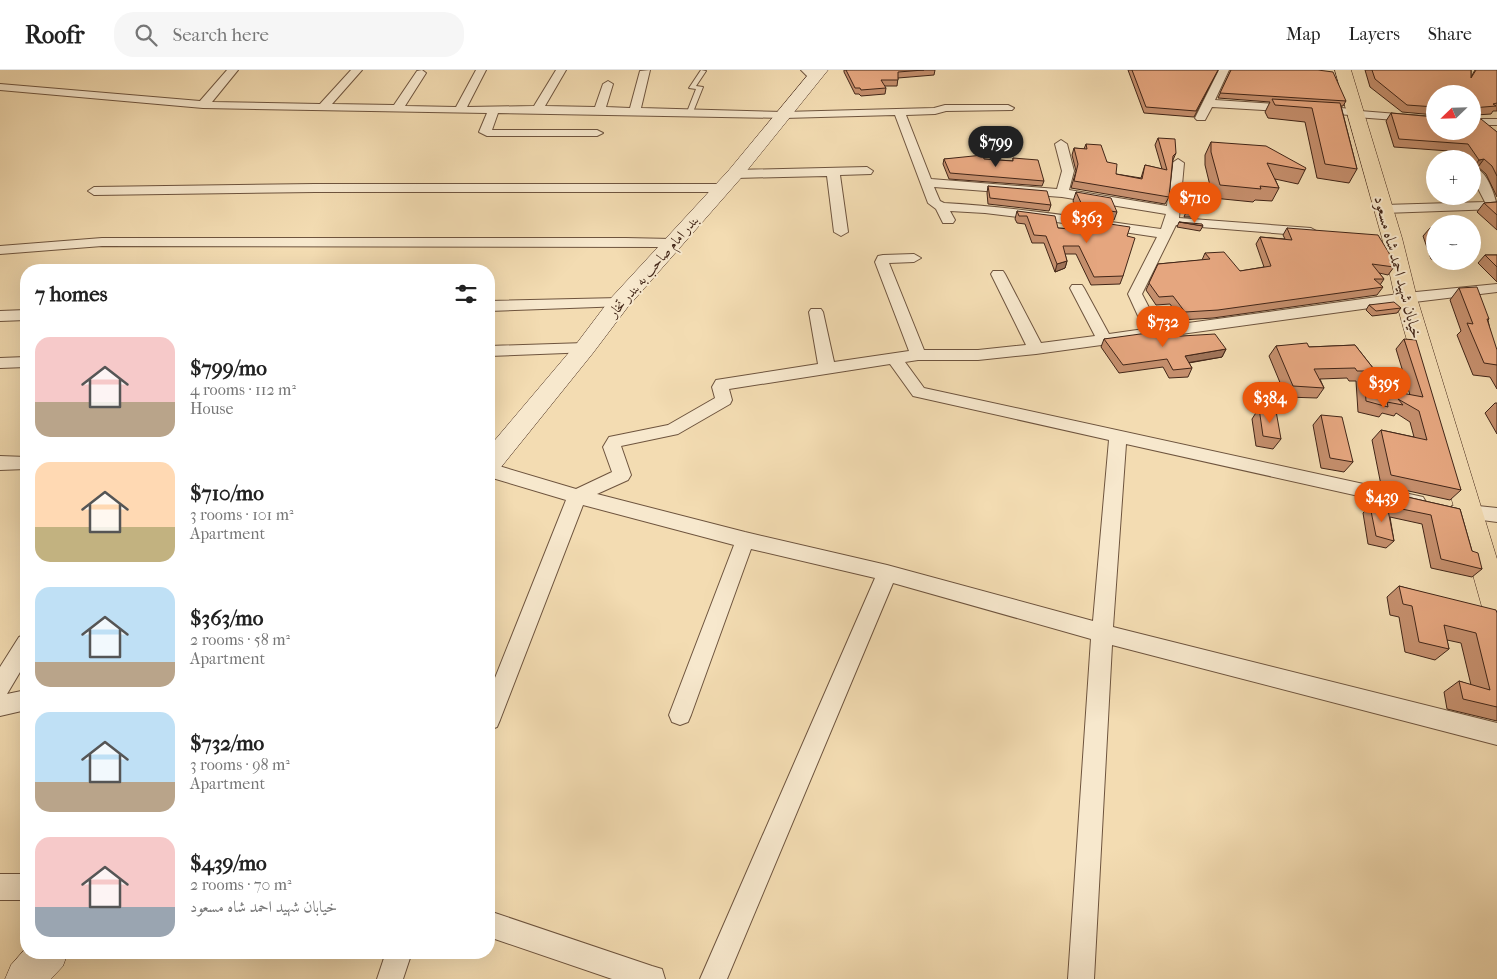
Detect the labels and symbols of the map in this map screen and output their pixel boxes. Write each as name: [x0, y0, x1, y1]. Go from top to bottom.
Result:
north arrow: [1426, 85, 1481, 140]
pin: $799: [966, 126, 1026, 168]
pin: $710: [1165, 182, 1225, 224]
street label: خیابان شهید احمد شاه مسعود: [1369, 194, 1427, 341]
pin: $363: [1057, 202, 1117, 244]
street label: بندر امام صاحب به بندر تخار: [603, 212, 705, 325]
pin: $732: [1133, 306, 1193, 348]
pin: $395: [1354, 366, 1414, 409]
pin: $384: [1240, 382, 1300, 424]
pin: $439: [1352, 480, 1412, 523]

